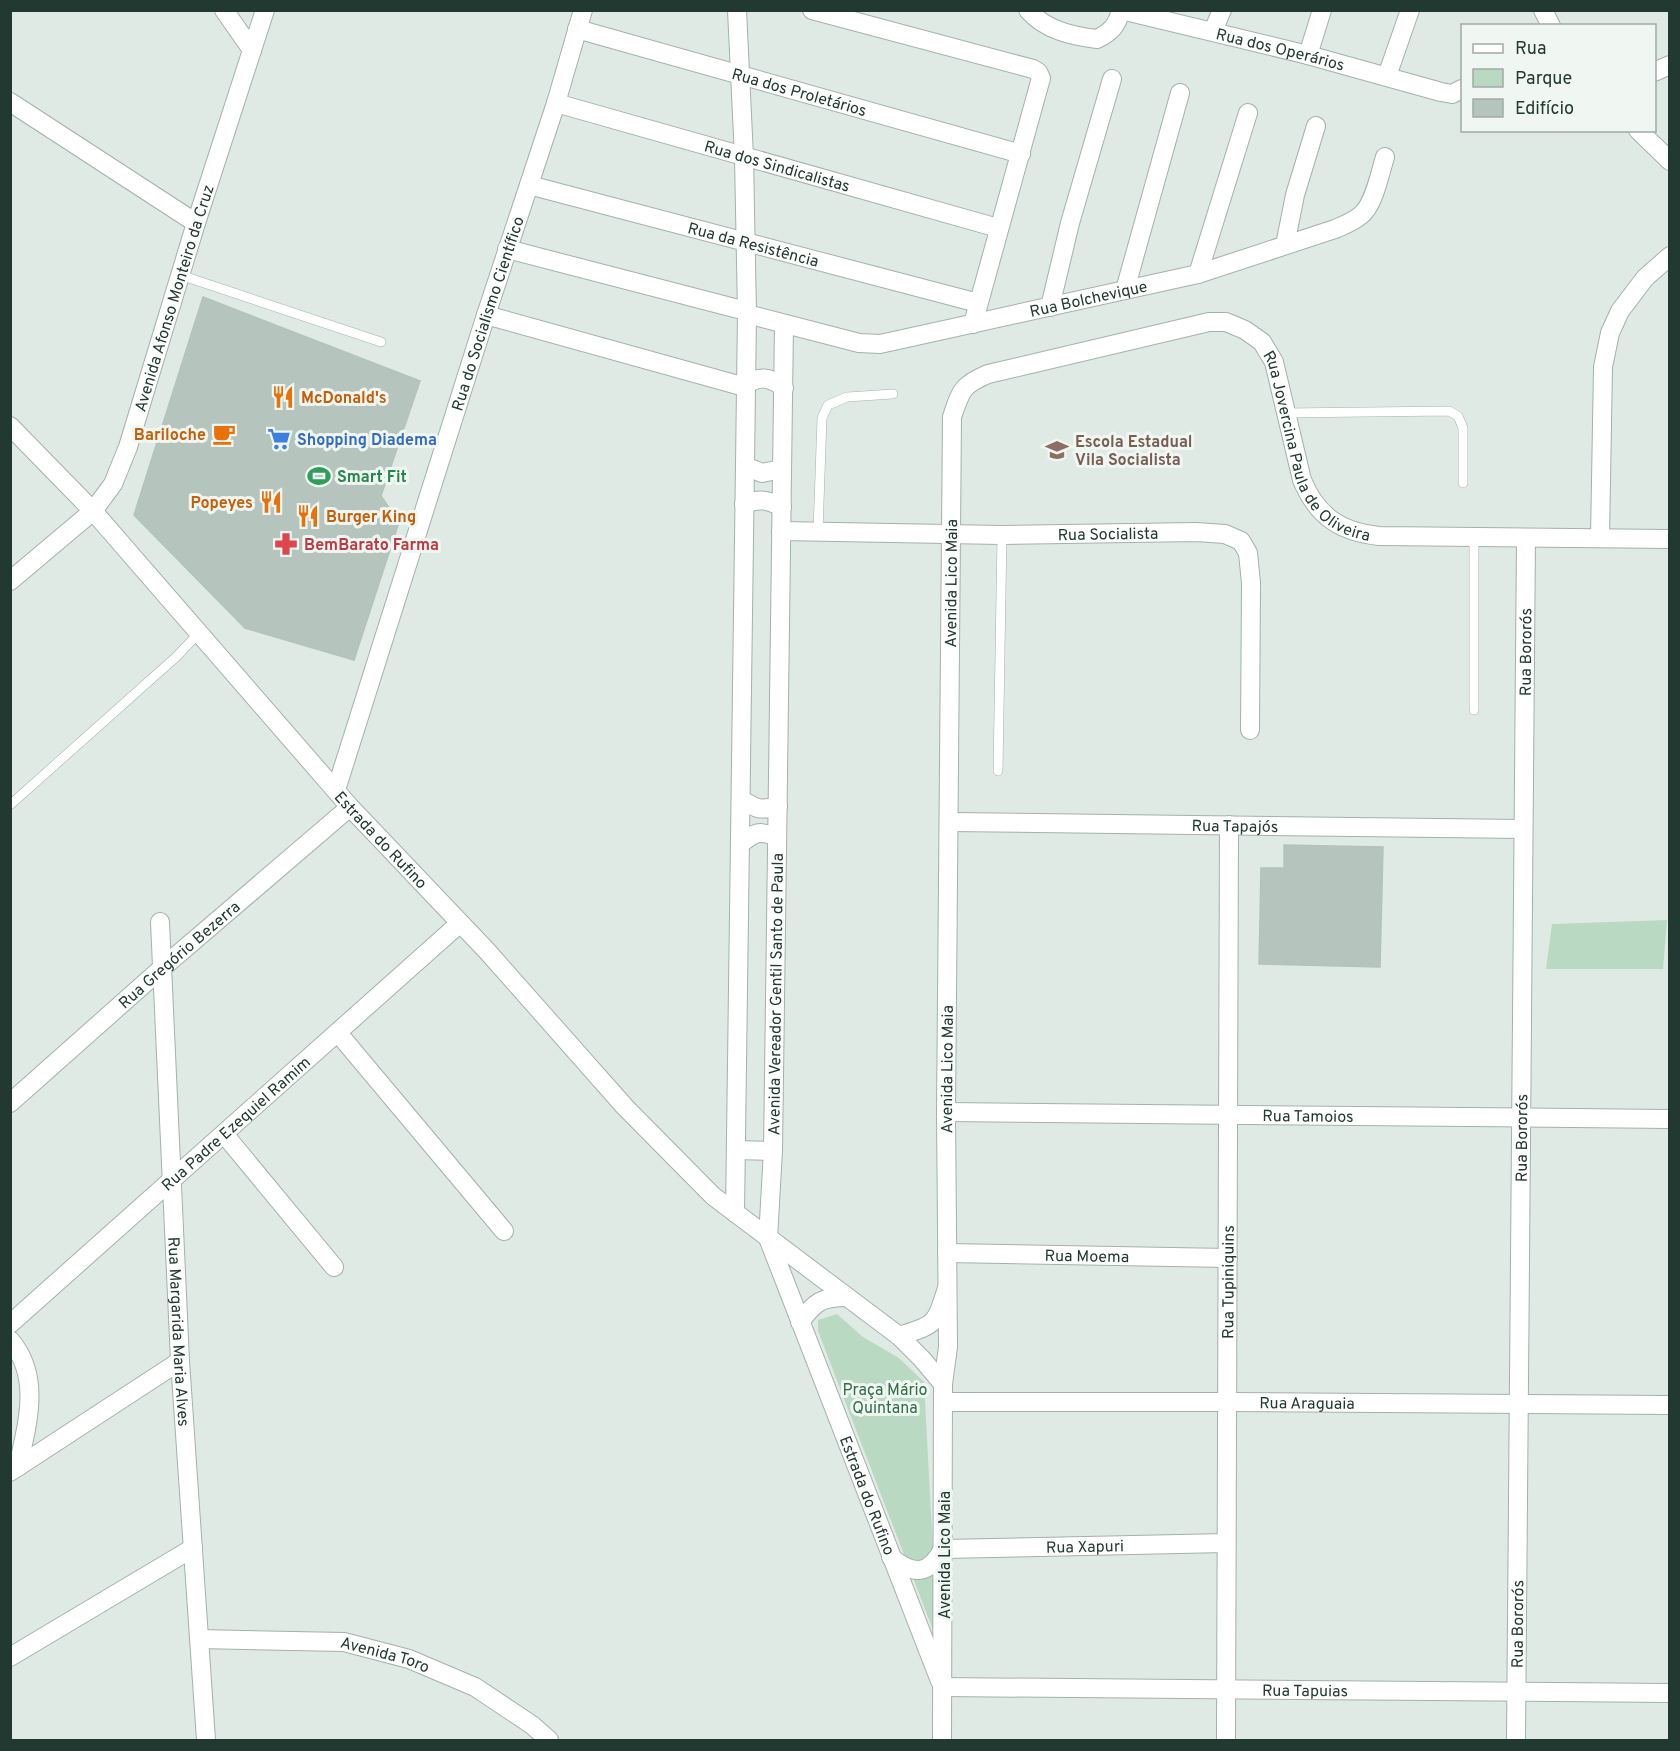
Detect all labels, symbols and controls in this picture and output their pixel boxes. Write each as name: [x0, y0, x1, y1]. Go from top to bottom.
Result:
legend: [1461, 24, 1656, 132]
street label: Rua dos Operários: [1214, 25, 1346, 77]
text: Rua: [1515, 38, 1546, 61]
street label: Rua dos Proletários: [729, 65, 869, 122]
text: Parque: [1515, 68, 1572, 91]
text: Edifício: [1515, 98, 1574, 121]
street label: Rua dos Sindicalistas: [702, 137, 852, 198]
street label: Avenida Afonso Monteiro da Cruz: [131, 182, 220, 415]
street label: Rua do Socialismo Científico: [448, 214, 530, 414]
street label: Rua da Resistência: [685, 219, 821, 273]
street label: Rua Bolchevique: [1028, 277, 1149, 323]
street label: Rua Jovercina Paula de Oliveira: [1257, 348, 1372, 547]
restaurant icon: McDonald's: [270, 384, 296, 410]
place label: McDonald's: [301, 389, 387, 409]
cafe icon: Bariloche: [211, 421, 237, 447]
place label: Bariloche: [134, 426, 206, 446]
supermarket icon: Shopping Diadema: [266, 426, 292, 452]
place label: Shopping Diadema: [297, 431, 437, 451]
place label: Escola Estadual Vila Socialista: [1075, 433, 1193, 471]
school or university icon: Escola Estadual Vila Socialista: [1044, 437, 1070, 463]
sports icon: Smart Fit: [306, 463, 332, 489]
place label: Smart Fit: [337, 468, 407, 488]
restaurant icon: Popeyes: [258, 489, 284, 515]
place label: Popeyes: [191, 494, 253, 514]
restaurant icon: Burger King: [295, 503, 321, 529]
place label: Burger King: [326, 508, 416, 528]
street label: Avenida Lico Maia: [942, 519, 963, 648]
street label: Rua Socialista: [1058, 525, 1158, 546]
pharmacy icon: BemBarato Farma: [273, 531, 299, 557]
place label: BemBarato Farma: [304, 536, 439, 556]
street label: Rua Bororós: [1517, 608, 1537, 696]
street label: Estrada do Rufino: [329, 788, 431, 894]
street label: Rua Tapajós: [1191, 817, 1278, 838]
street label: Avenida Vereador Gentil Santo de Paula: [765, 853, 789, 1135]
street label: Rua Gregório Bezerra: [115, 898, 245, 1014]
street label: Avenida Lico Maia: [938, 1005, 959, 1134]
street label: Rua Padre Ezequiel Ramim: [158, 1053, 315, 1196]
street label: Rua Bororós: [1513, 1094, 1533, 1182]
street label: Rua Tamoios: [1262, 1107, 1354, 1128]
street label: Rua Tupiniquins: [1219, 1225, 1240, 1339]
street label: Rua Margarida Maria Alves: [162, 1236, 192, 1427]
street label: Rua Moema: [1044, 1247, 1129, 1268]
park label: Praça Mário Quintana: [842, 1381, 928, 1419]
street label: Rua Araguaia: [1259, 1394, 1355, 1415]
street label: Estrada do Rufino: [834, 1433, 898, 1559]
street label: Avenida Lico Maia: [936, 1491, 956, 1619]
street label: Rua Xapuri: [1046, 1537, 1124, 1559]
street label: Rua Bororós: [1509, 1580, 1529, 1668]
street label: Avenida Toro: [338, 1633, 432, 1679]
street label: Rua Tapuias: [1262, 1682, 1348, 1702]

